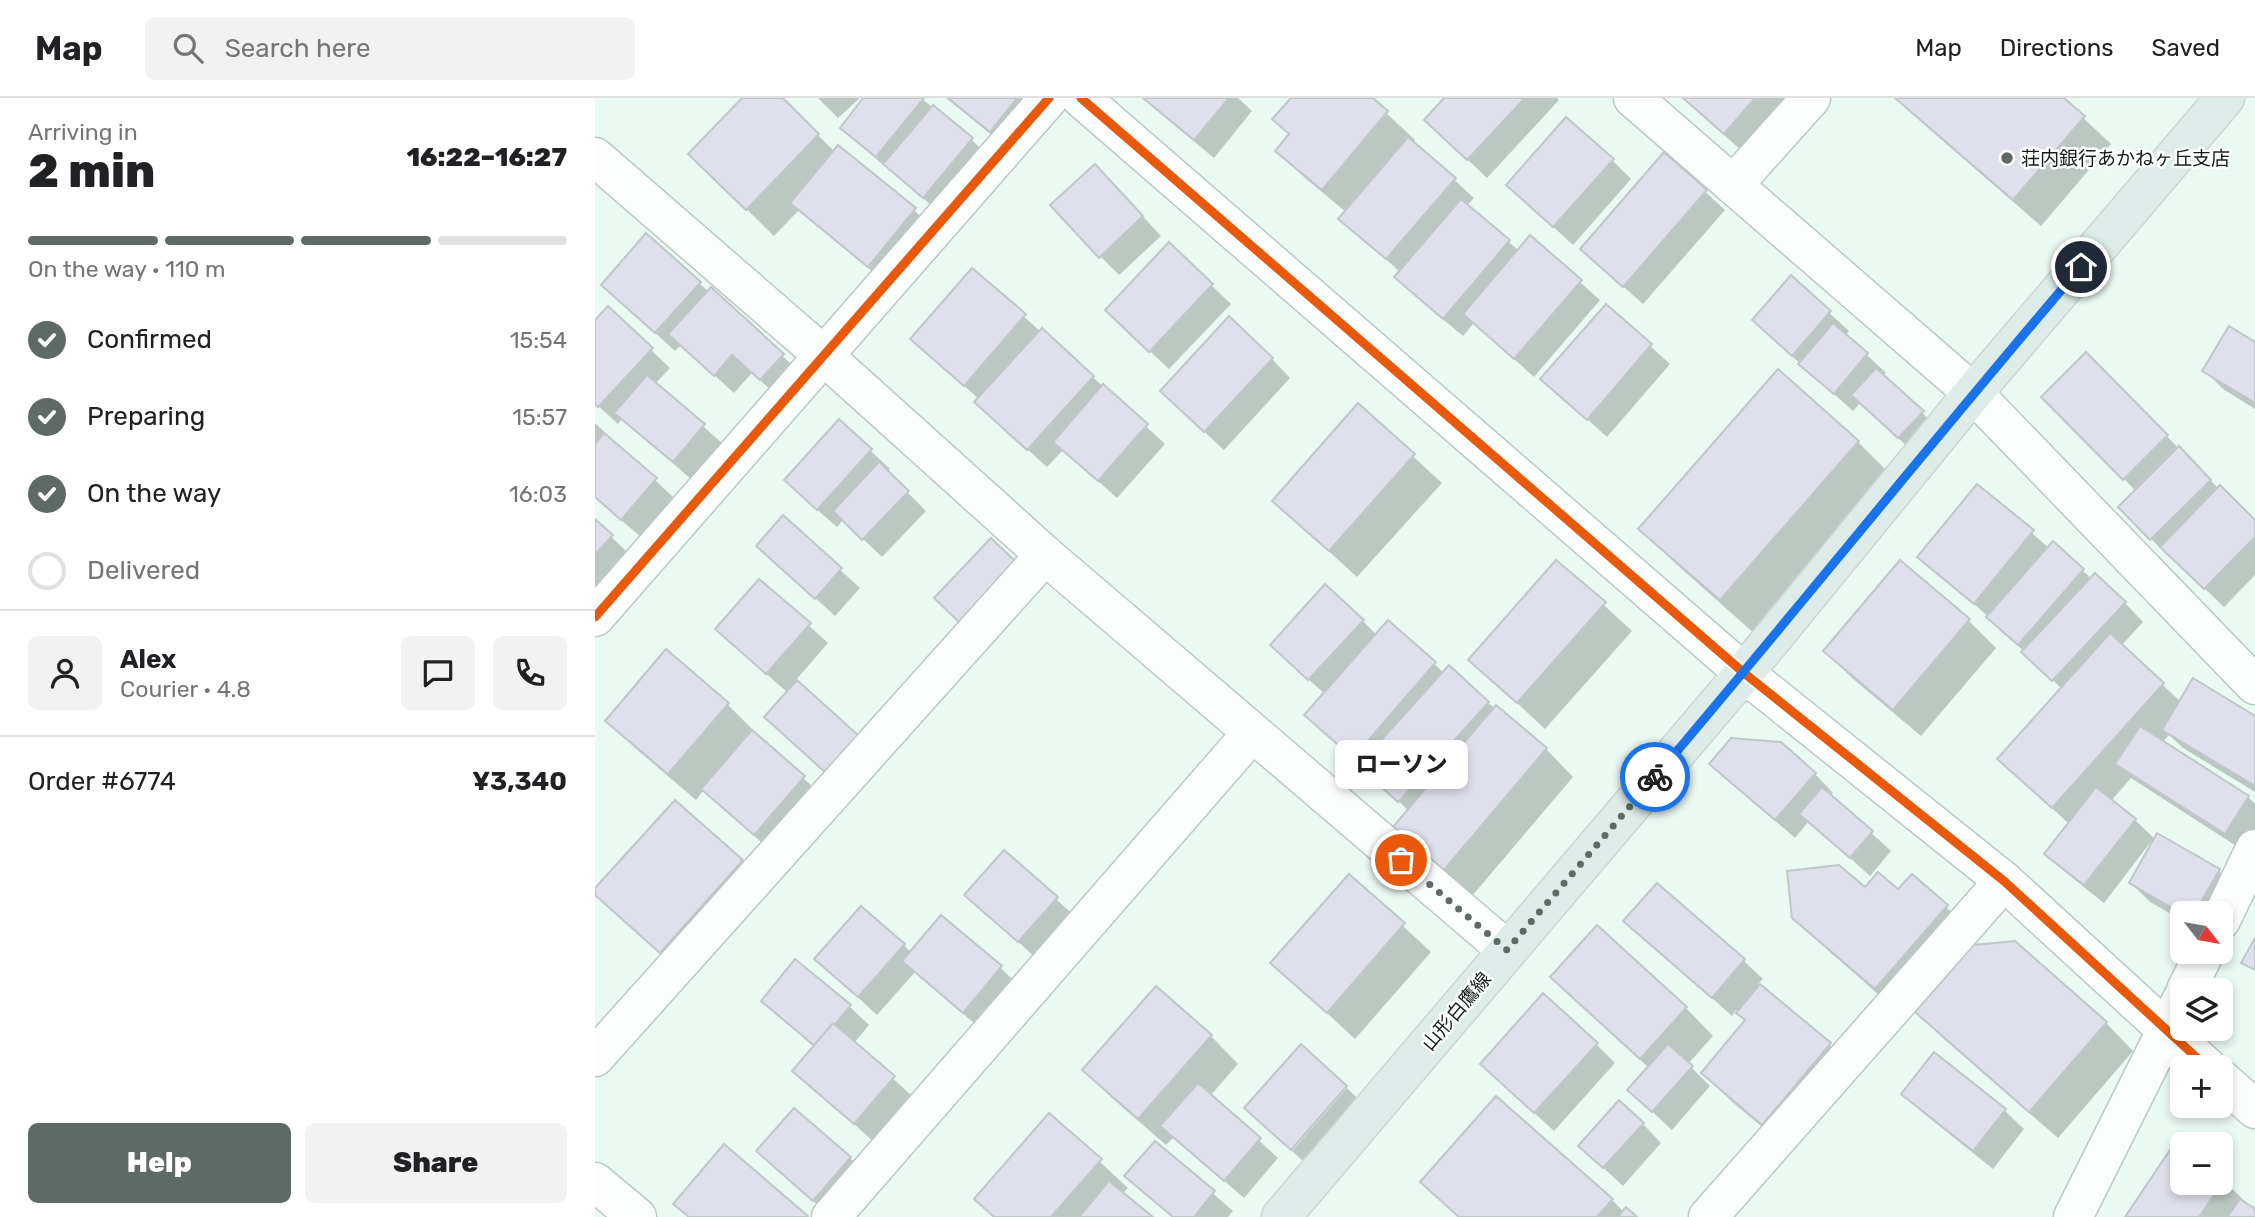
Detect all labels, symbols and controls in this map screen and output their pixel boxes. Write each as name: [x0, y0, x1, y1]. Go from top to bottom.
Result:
search box: [145, 17, 635, 80]
text: Map: [35, 29, 103, 68]
icon: search: [169, 29, 207, 67]
text: Search here: [225, 33, 370, 64]
text: Map: [1915, 34, 1962, 62]
text: Directions: [2000, 34, 2113, 62]
text: Saved: [2151, 34, 2220, 62]
text: Arriving in: [28, 118, 138, 146]
text: 16:22–16:27: [406, 142, 567, 173]
text: 2 min: [28, 144, 155, 199]
place label: 荘内銀行あかねヶ丘支店: [2021, 147, 2230, 170]
marker: 荘内銀行あかねヶ丘支店: [1999, 150, 2015, 166]
pin: [2051, 237, 2111, 297]
icon: home: [2062, 248, 2100, 286]
text: On the way · 110 m: [28, 255, 226, 283]
icon: check: [28, 321, 66, 359]
text: Confirmed: [87, 324, 212, 355]
text: 15:54: [510, 326, 567, 354]
icon: check: [28, 398, 66, 436]
text: Preparing: [87, 401, 205, 432]
text: 15:57: [512, 403, 567, 431]
icon: check: [28, 475, 66, 513]
text: On the way: [87, 478, 221, 509]
text: 16:03: [509, 480, 567, 508]
text: Delivered: [87, 555, 200, 586]
button: person: [28, 636, 102, 710]
button: chat: [401, 636, 475, 710]
button: phone: [493, 636, 567, 710]
text: Alex: [120, 644, 176, 675]
text: Courier · 4.8: [120, 675, 251, 703]
callout: ローソン: [1335, 741, 1467, 790]
courier: [1620, 742, 1690, 812]
text: ローソン: [1356, 750, 1448, 778]
icon: bike: [1636, 758, 1674, 796]
text: Order #6774: [28, 766, 176, 797]
text: ¥3,340: [472, 766, 567, 797]
pin: [1371, 830, 1431, 890]
icon: bag: [1382, 841, 1420, 879]
north arrow: [2170, 901, 2233, 964]
map controls: [2170, 901, 2233, 1195]
street label: 山形白鷹線: [1417, 968, 1496, 1055]
button: layers: [2170, 978, 2233, 1041]
button: +: [2170, 1055, 2233, 1118]
button: Help: [28, 1123, 291, 1203]
button: Share: [305, 1123, 567, 1203]
button: −: [2170, 1132, 2233, 1195]

